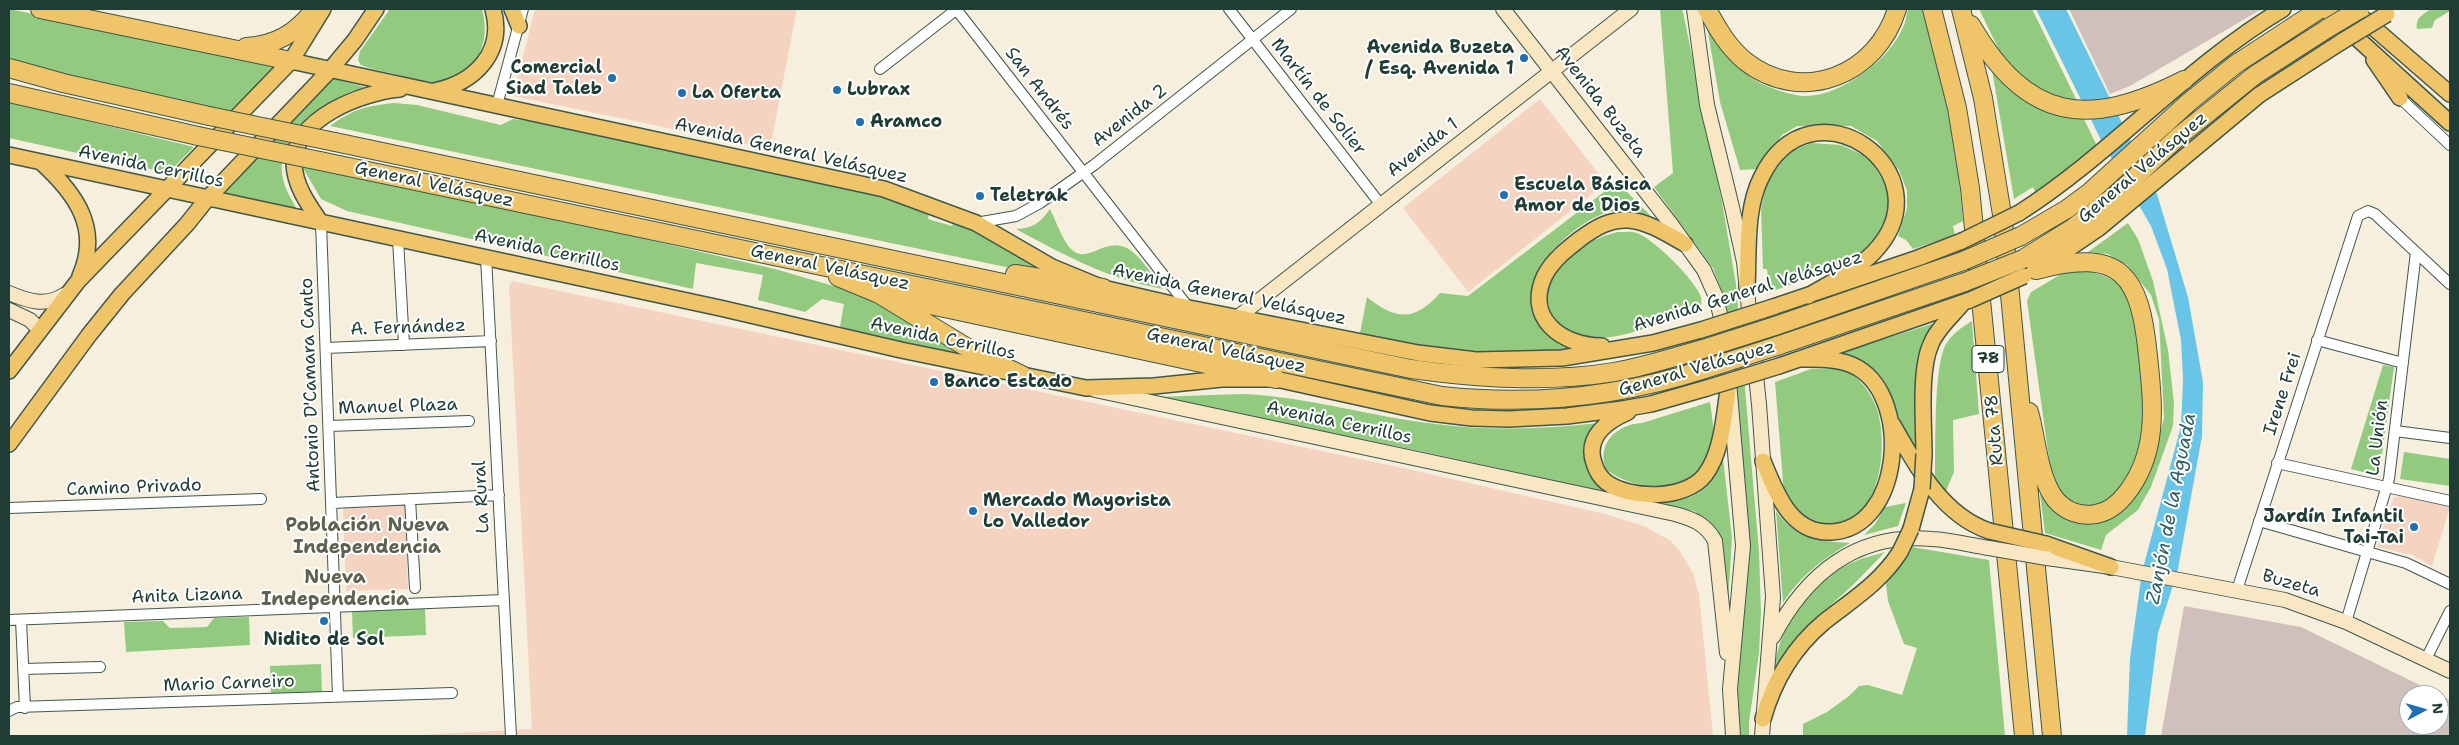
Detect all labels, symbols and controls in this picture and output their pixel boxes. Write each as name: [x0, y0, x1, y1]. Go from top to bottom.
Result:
street label: Martín de Solier: [1266, 34, 1370, 160]
place label: Avenida Buzeta / Esq. Avenida 1: [1365, 37, 1514, 80]
street label: Avenida Buzeta: [1550, 42, 1650, 162]
street label: San Andrés: [1000, 43, 1078, 135]
marker: Avenida Buzeta / Esq. Avenida 1: [1518, 52, 1530, 64]
place label: Comercial Siad Taleb: [506, 57, 602, 100]
marker: Comercial Siad Taleb: [606, 72, 618, 84]
place label: Lubrax: [847, 79, 910, 101]
street label: Avenida 2: [1088, 80, 1172, 152]
place label: La Oferta: [692, 82, 781, 104]
marker: Lubrax: [831, 84, 843, 96]
marker: La Oferta: [676, 87, 688, 99]
street label: General Velásquez: [2074, 108, 2212, 228]
place label: Aramco: [870, 111, 942, 133]
street label: Avenida General Velásquez: [672, 114, 910, 188]
street label: Avenida 1: [1383, 114, 1463, 182]
marker: Aramco: [854, 116, 866, 128]
street label: Avenida Cerrillos: [76, 141, 226, 193]
street label: General Velásquez: [353, 158, 515, 212]
place label: Escuela Básica Amor de Dios: [1514, 174, 1651, 216]
place label: Teletrak: [990, 185, 1068, 207]
marker: Escuela Básica Amor de Dios: [1498, 189, 1510, 201]
marker: Teletrak: [974, 190, 986, 202]
street label: Avenida Cerrillos: [472, 225, 622, 277]
street label: General Velásquez: [749, 241, 911, 295]
street label: Avenida General Velásquez: [1631, 247, 1865, 337]
street label: Avenida General Velásquez: [1110, 260, 1348, 330]
street label: Antonio D'Camara Canto: [296, 278, 326, 492]
street label: Avenida Cerrillos: [868, 313, 1018, 365]
street label: A. Fernández: [350, 315, 466, 341]
street label: General Velásquez: [1145, 324, 1307, 378]
street label: General Velásquez: [1616, 336, 1778, 402]
road number: 78: [1972, 346, 2004, 372]
street label: Irene Frei: [2259, 350, 2307, 438]
place label: Banco Estado: [944, 371, 1072, 393]
marker: Banco Estado: [928, 376, 940, 388]
street label: Ruta 78: [1981, 393, 2009, 467]
street label: Manuel Plaza: [338, 394, 458, 420]
street label: Avenida Cerrillos: [1264, 397, 1414, 449]
street label: La Unión: [2363, 399, 2393, 477]
water label: Zanjón de la Aguada: [2142, 411, 2202, 607]
street label: La Rural: [469, 460, 495, 534]
street label: Camino Privado: [66, 475, 202, 501]
place label: Mercado Mayorista Lo Valledor: [983, 490, 1171, 532]
marker: Mercado Mayorista Lo Valledor: [967, 505, 979, 517]
place label: Jardín Infantil Tai-Tai: [2263, 506, 2404, 548]
district label: Población Nueva Independencia: [285, 515, 449, 559]
marker: Jardín Infantil Tai-Tai: [2408, 521, 2420, 533]
street label: Buzeta: [2259, 565, 2323, 603]
district label: Nueva Independencia: [261, 567, 409, 611]
street label: Anita Lizana: [131, 583, 243, 609]
marker: Nidito de Sol: [318, 615, 330, 627]
place label: Nidito de Sol: [263, 629, 385, 651]
street label: Mario Carneiro: [163, 671, 295, 697]
north arrow: [2399, 685, 2449, 735]
text: N: [2428, 702, 2447, 715]

